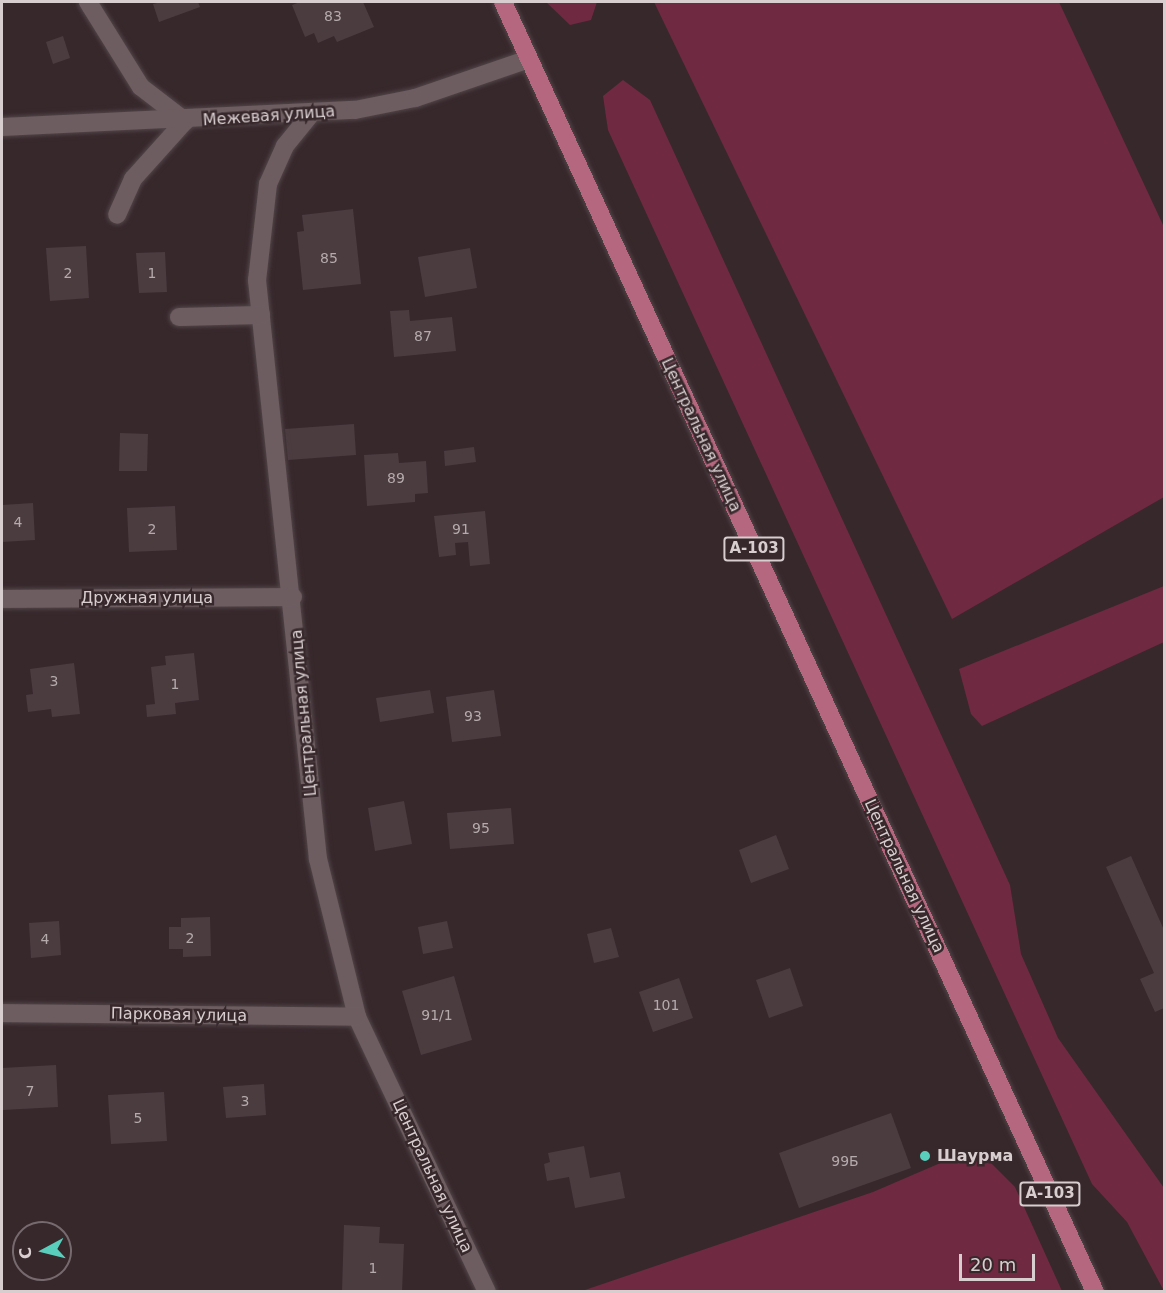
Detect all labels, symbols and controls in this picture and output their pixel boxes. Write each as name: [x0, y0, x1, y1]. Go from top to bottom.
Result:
house number: 83: [324, 8, 342, 24]
street label: Межевая улица: [202, 102, 336, 130]
house number: 85: [320, 250, 338, 266]
house number: 2: [64, 265, 72, 281]
house number: 1: [148, 265, 156, 281]
house number: 87: [414, 328, 432, 344]
street label: Центральная улица: [657, 355, 745, 515]
house number: 89: [387, 470, 405, 486]
house number: 4: [14, 514, 22, 530]
house number: 2: [148, 521, 156, 537]
house number: 91: [452, 521, 470, 537]
road number: А-103: [722, 537, 786, 561]
street label: Дружная улица: [81, 588, 213, 608]
street label: Центральная улица: [287, 629, 321, 797]
house number: 3: [50, 673, 58, 689]
house number: 1: [171, 676, 179, 692]
house number: 93: [464, 708, 482, 724]
street label: Центральная улица: [860, 796, 948, 956]
house number: 95: [472, 820, 490, 836]
house number: 2: [186, 930, 194, 946]
house number: 4: [41, 931, 49, 947]
house number: 101: [653, 997, 679, 1013]
street label: Парковая улица: [111, 1004, 247, 1026]
house number: 91/1: [421, 1007, 453, 1023]
house number: 7: [26, 1083, 34, 1099]
house number: 3: [241, 1093, 249, 1109]
street label: Центральная улица: [388, 1096, 476, 1256]
house number: 5: [134, 1110, 142, 1126]
place label: Шаурма: [937, 1146, 1013, 1166]
marker: Шаурма: [918, 1149, 932, 1163]
house number: 99Б: [831, 1153, 859, 1169]
road number: А-103: [1018, 1182, 1082, 1206]
north arrow: [12, 1221, 72, 1281]
scale bar: [962, 1242, 1038, 1280]
text: С: [15, 1246, 36, 1260]
text: 20 m: [970, 1254, 1016, 1275]
house number: 1: [369, 1260, 377, 1276]

